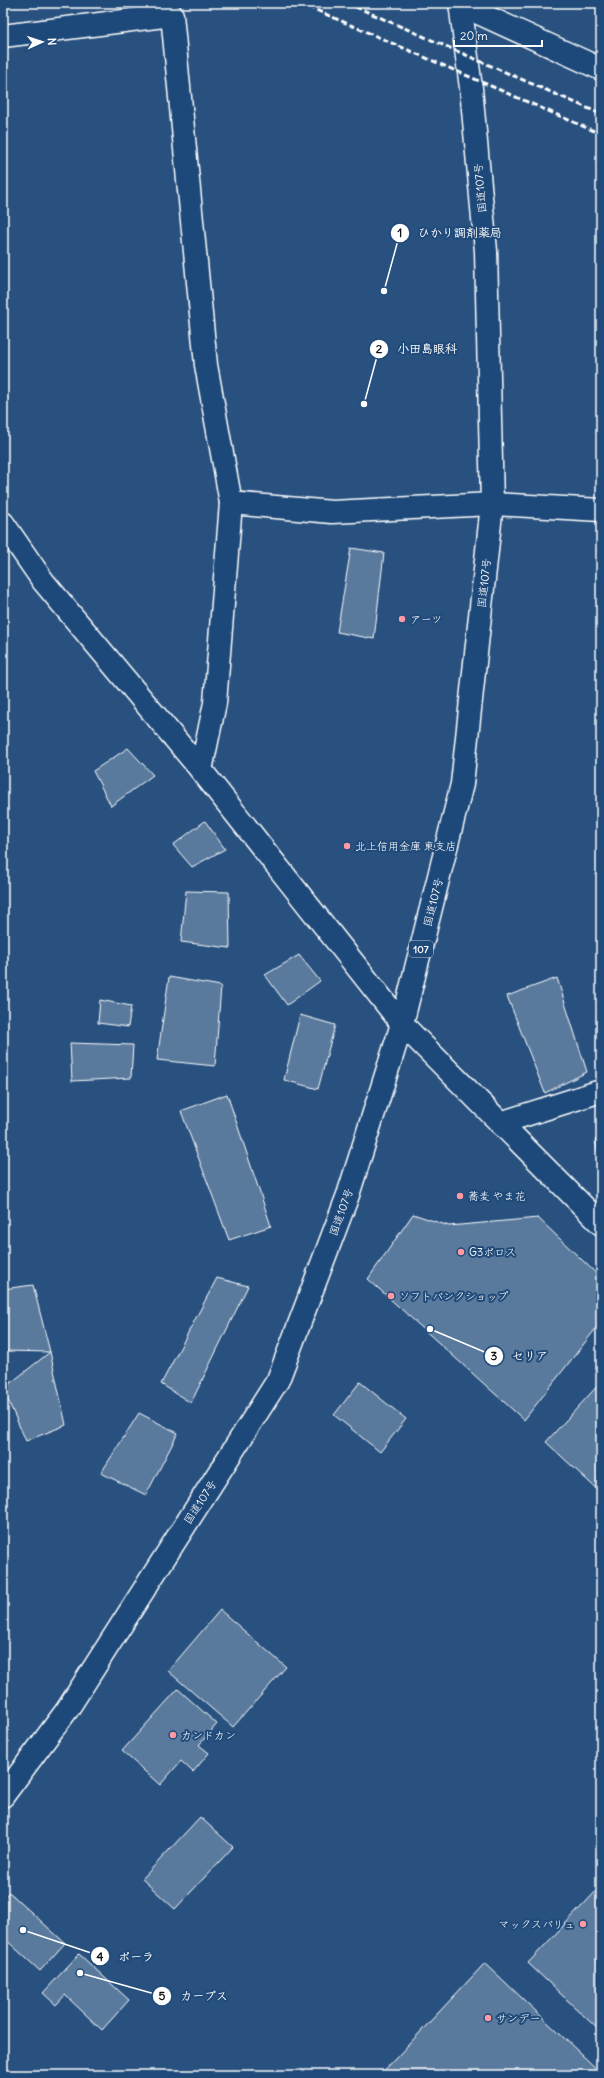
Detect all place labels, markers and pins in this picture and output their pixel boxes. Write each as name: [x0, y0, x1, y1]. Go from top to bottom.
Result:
callout: ひかり調剤薬局: [390, 221, 510, 245]
callout: 小田島眼科: [369, 337, 465, 361]
place label: アーツ: [410, 612, 442, 626]
marker: アーツ: [397, 614, 407, 624]
place label: 北上信用金庫 東支店: [355, 839, 457, 853]
marker: 北上信用金庫 東支店: [342, 841, 352, 851]
place label: 蕎麦 やま花: [468, 1189, 526, 1203]
marker: 蕎麦 やま花: [455, 1191, 465, 1201]
place label: G3ポロス: [469, 1245, 516, 1259]
marker: G3ポロス: [456, 1247, 466, 1257]
place label: ソフトバンクショップ: [399, 1289, 509, 1303]
marker: ソフトバンクショップ: [386, 1291, 396, 1301]
callout: セリア: [484, 1344, 556, 1368]
place label: カンドカン: [181, 1728, 236, 1742]
marker: カンドカン: [168, 1730, 178, 1740]
place label: マックスバリュ: [498, 1917, 575, 1931]
marker: マックスバリュ: [578, 1919, 588, 1929]
callout: ポーラ: [90, 1944, 162, 1968]
callout: カーブス: [152, 1984, 236, 2008]
place label: サンデー: [496, 2011, 540, 2025]
marker: サンデー: [483, 2013, 493, 2023]

